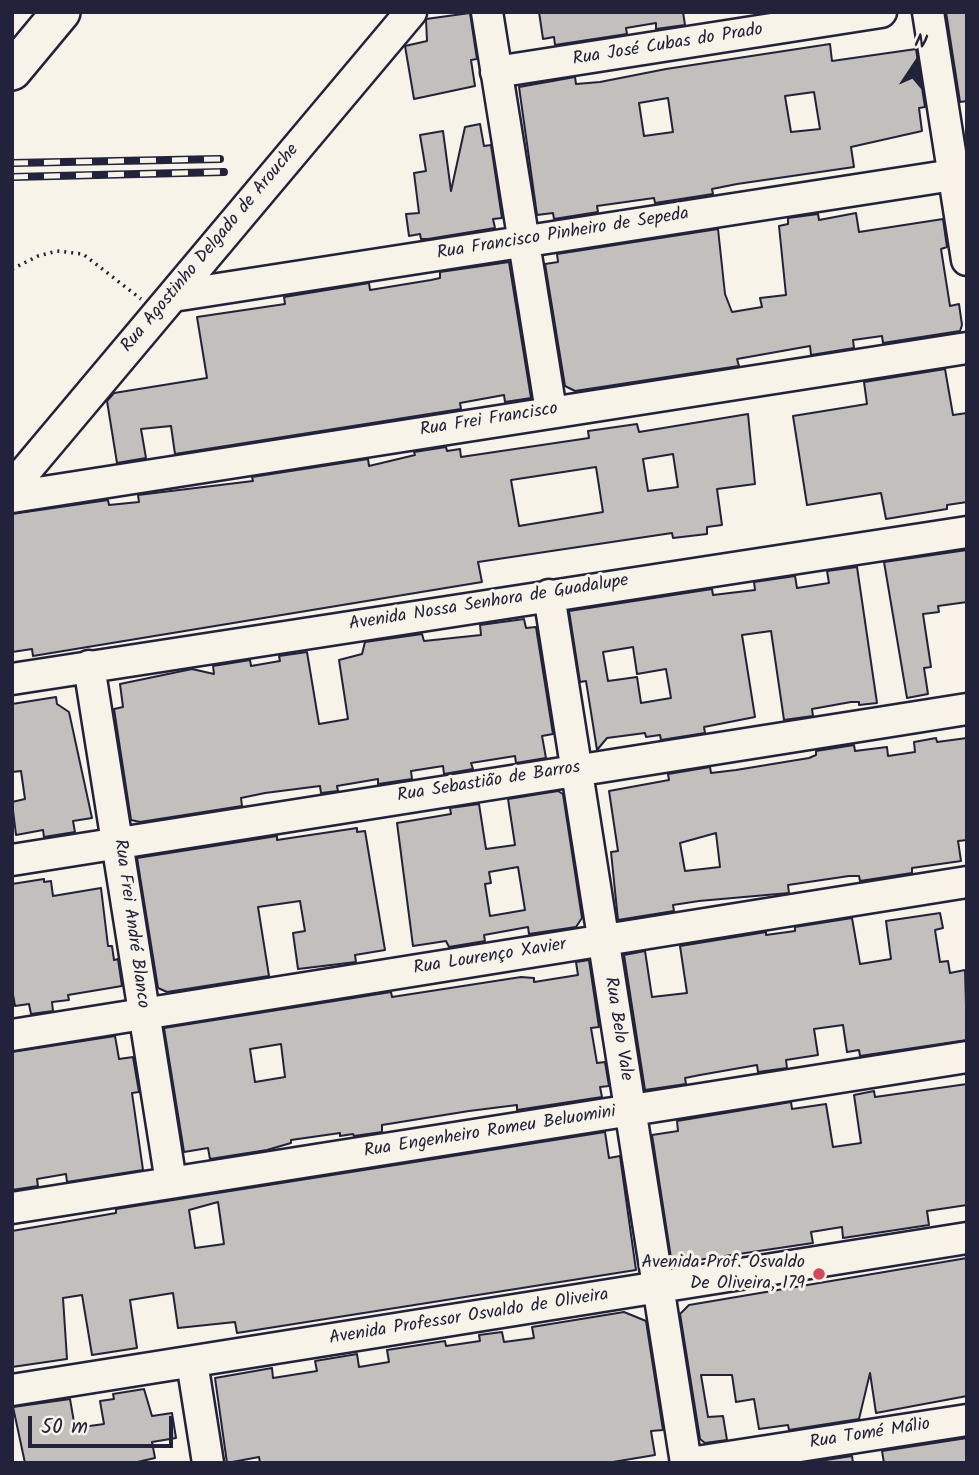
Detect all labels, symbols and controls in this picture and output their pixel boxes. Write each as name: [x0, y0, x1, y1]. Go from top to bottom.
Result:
street label: Rua José Cubas do Prado: [571, 20, 765, 72]
text: N: [912, 27, 930, 59]
north arrow: [881, 28, 951, 98]
street label: Rua Agostinho Delgado de Arouche: [117, 140, 305, 358]
street label: Rua Francisco Pinheiro de Sepeda: [436, 204, 690, 266]
street label: Rua Frei Francisco: [418, 399, 560, 443]
street label: Avenida Nossa Senhora de Guadalupe: [348, 571, 630, 637]
street label: Rua Sebastião de Barros: [396, 758, 582, 808]
street label: Rua Frei André Blanco: [107, 838, 153, 1010]
street label: Rua Lourenço Xavier: [412, 935, 568, 981]
street label: Rua Belo Vale: [598, 976, 636, 1082]
street label: Rua Engenheiro Romeu Beluomini: [362, 1102, 618, 1164]
place label: Avenida Prof. Osvaldo De Oliveira, 179: [641, 1253, 805, 1296]
marker: Avenida Prof. Osvaldo De Oliveira, 179: [811, 1266, 827, 1282]
street label: Avenida Professor Osvaldo de Oliveira: [328, 1285, 610, 1351]
scale bar: [32, 1402, 177, 1446]
text: 50 m: [41, 1411, 88, 1444]
street label: Rua Tomé Málio: [808, 1415, 932, 1455]

